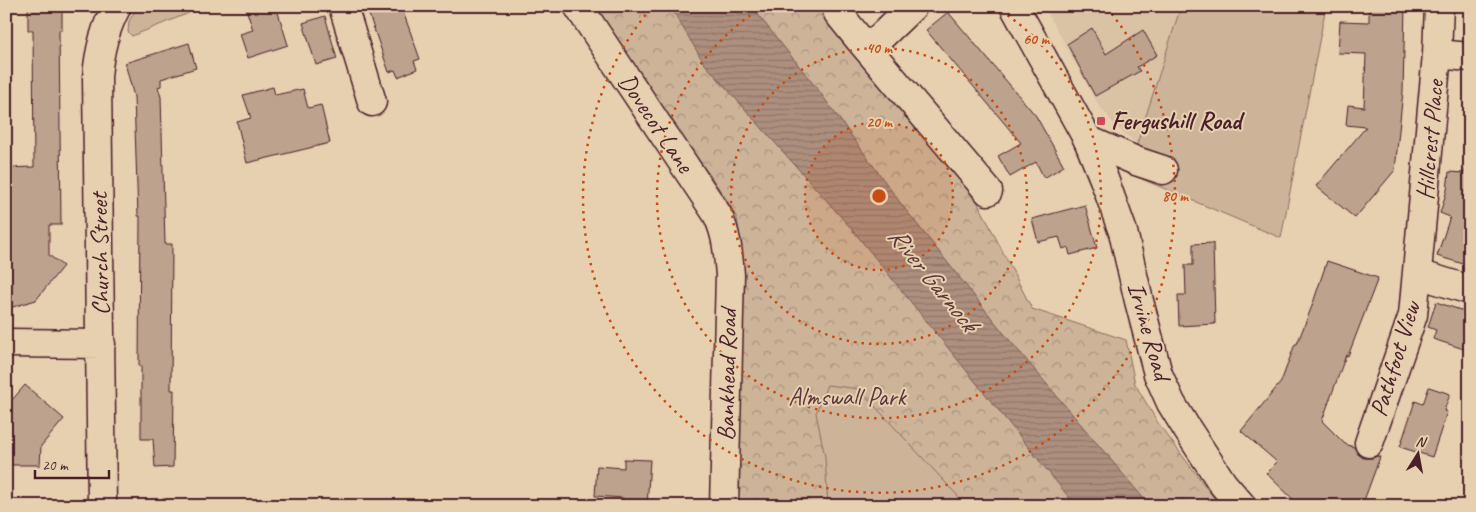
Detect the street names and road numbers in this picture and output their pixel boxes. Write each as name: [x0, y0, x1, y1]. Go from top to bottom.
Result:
street label: Dovecot Lane: [611, 67, 702, 180]
street label: Hillcrest Place: [1409, 77, 1451, 201]
street label: Church Street: [83, 190, 117, 316]
street label: Irvine Road: [1120, 279, 1179, 387]
street label: Pathfoot View: [1362, 296, 1428, 420]
street label: Bankhead Road: [710, 305, 744, 441]

